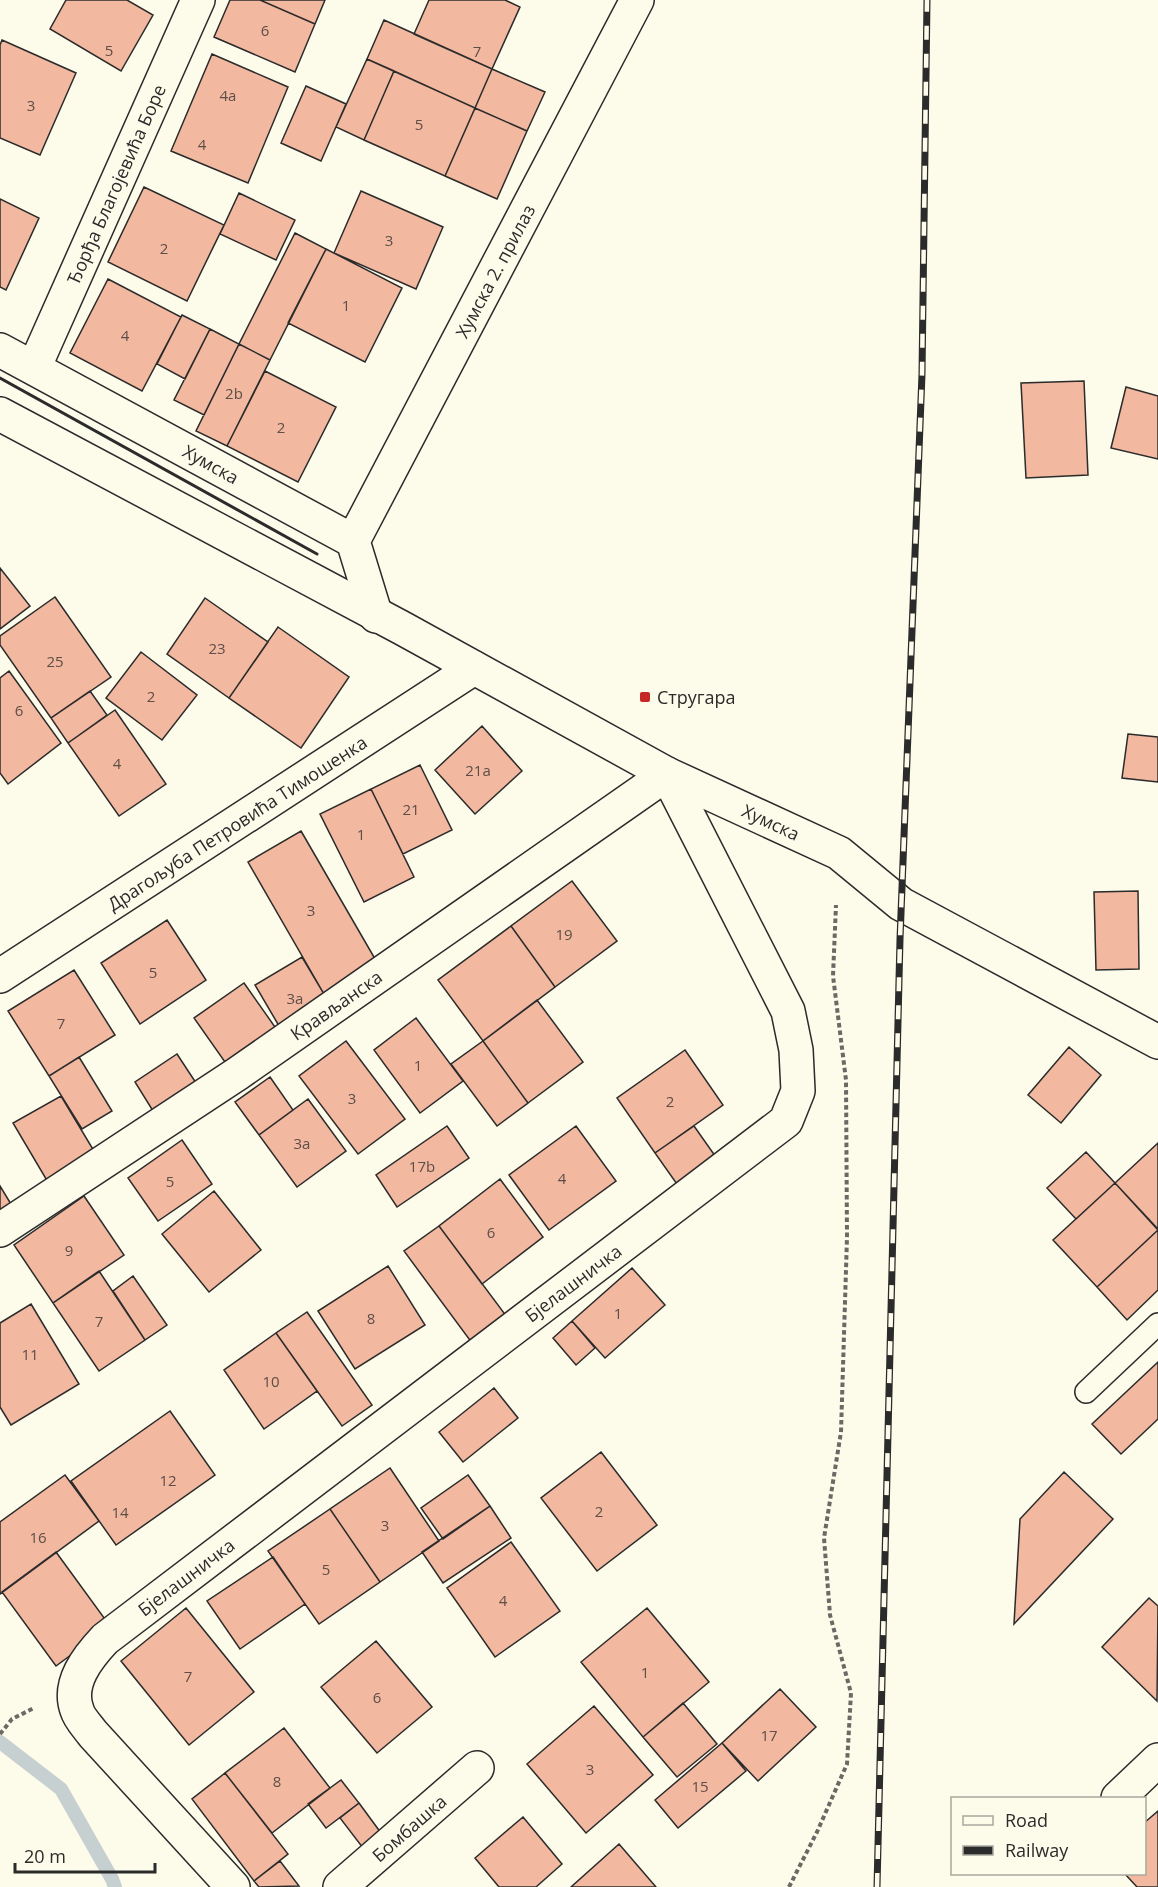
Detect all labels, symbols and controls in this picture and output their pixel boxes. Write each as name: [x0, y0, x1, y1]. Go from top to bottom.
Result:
house number: 6: [261, 20, 269, 40]
house number: 5: [105, 40, 113, 60]
house number: 7: [473, 41, 481, 61]
street label: Ђорђа Благојевића Боре: [61, 81, 171, 287]
house number: 4a: [220, 85, 236, 105]
house number: 3: [27, 95, 35, 115]
house number: 5: [415, 114, 423, 134]
house number: 4: [198, 134, 207, 154]
street label: Хумска 2. прилаз: [450, 200, 540, 342]
house number: 3: [385, 230, 393, 250]
house number: 2: [160, 238, 168, 258]
house number: 1: [342, 295, 350, 315]
house number: 4: [121, 325, 130, 345]
house number: 2b: [225, 383, 243, 403]
house number: 2: [277, 417, 285, 437]
street label: Хумска: [179, 439, 243, 489]
house number: 23: [208, 638, 226, 658]
house number: 25: [46, 651, 64, 671]
place label: Стругара: [657, 685, 736, 709]
house number: 2: [147, 686, 155, 706]
marker: Стругара: [638, 690, 652, 704]
house number: 6: [15, 700, 23, 720]
street label: Драгољуба Петровића Тимошенка: [103, 730, 371, 916]
house number: 4: [113, 753, 122, 773]
house number: 21a: [465, 760, 491, 780]
street label: Хумска: [738, 798, 804, 846]
house number: 21: [402, 799, 420, 819]
house number: 1: [357, 824, 365, 844]
house number: 3: [307, 900, 315, 920]
house number: 19: [555, 924, 573, 944]
house number: 5: [149, 962, 157, 982]
street label: Крављанска: [285, 965, 387, 1045]
house number: 3a: [287, 988, 303, 1008]
house number: 7: [57, 1013, 65, 1033]
house number: 1: [414, 1055, 422, 1075]
house number: 3: [348, 1088, 356, 1108]
house number: 2: [666, 1091, 674, 1111]
house number: 3a: [294, 1133, 310, 1153]
house number: 17b: [409, 1156, 435, 1176]
house number: 4: [558, 1168, 567, 1188]
house number: 5: [166, 1171, 174, 1191]
house number: 6: [487, 1222, 495, 1242]
street label: Бјелашничка: [520, 1239, 626, 1327]
house number: 9: [65, 1240, 73, 1260]
house number: 1: [614, 1303, 622, 1323]
house number: 8: [367, 1308, 375, 1328]
house number: 7: [95, 1311, 103, 1331]
house number: 11: [21, 1344, 39, 1364]
house number: 10: [262, 1371, 280, 1391]
house number: 12: [159, 1470, 177, 1490]
house number: 2: [595, 1501, 603, 1521]
house number: 14: [111, 1502, 129, 1522]
house number: 3: [381, 1515, 389, 1535]
house number: 16: [29, 1527, 47, 1547]
street label: Бјелашничка: [133, 1533, 239, 1621]
house number: 5: [322, 1559, 330, 1579]
house number: 4: [499, 1590, 508, 1610]
house number: 1: [641, 1662, 649, 1682]
house number: 7: [184, 1666, 192, 1686]
house number: 6: [373, 1687, 381, 1707]
house number: 17: [760, 1725, 778, 1745]
house number: 3: [586, 1759, 594, 1779]
house number: 8: [273, 1771, 281, 1791]
house number: 15: [691, 1776, 709, 1796]
street label: Бомбашка: [367, 1789, 451, 1867]
legend: [951, 1797, 1146, 1875]
text: Road: [1005, 1808, 1048, 1832]
scale bar: [15, 1836, 154, 1874]
text: Railway: [1005, 1838, 1069, 1862]
text: 20 m: [24, 1844, 66, 1868]

